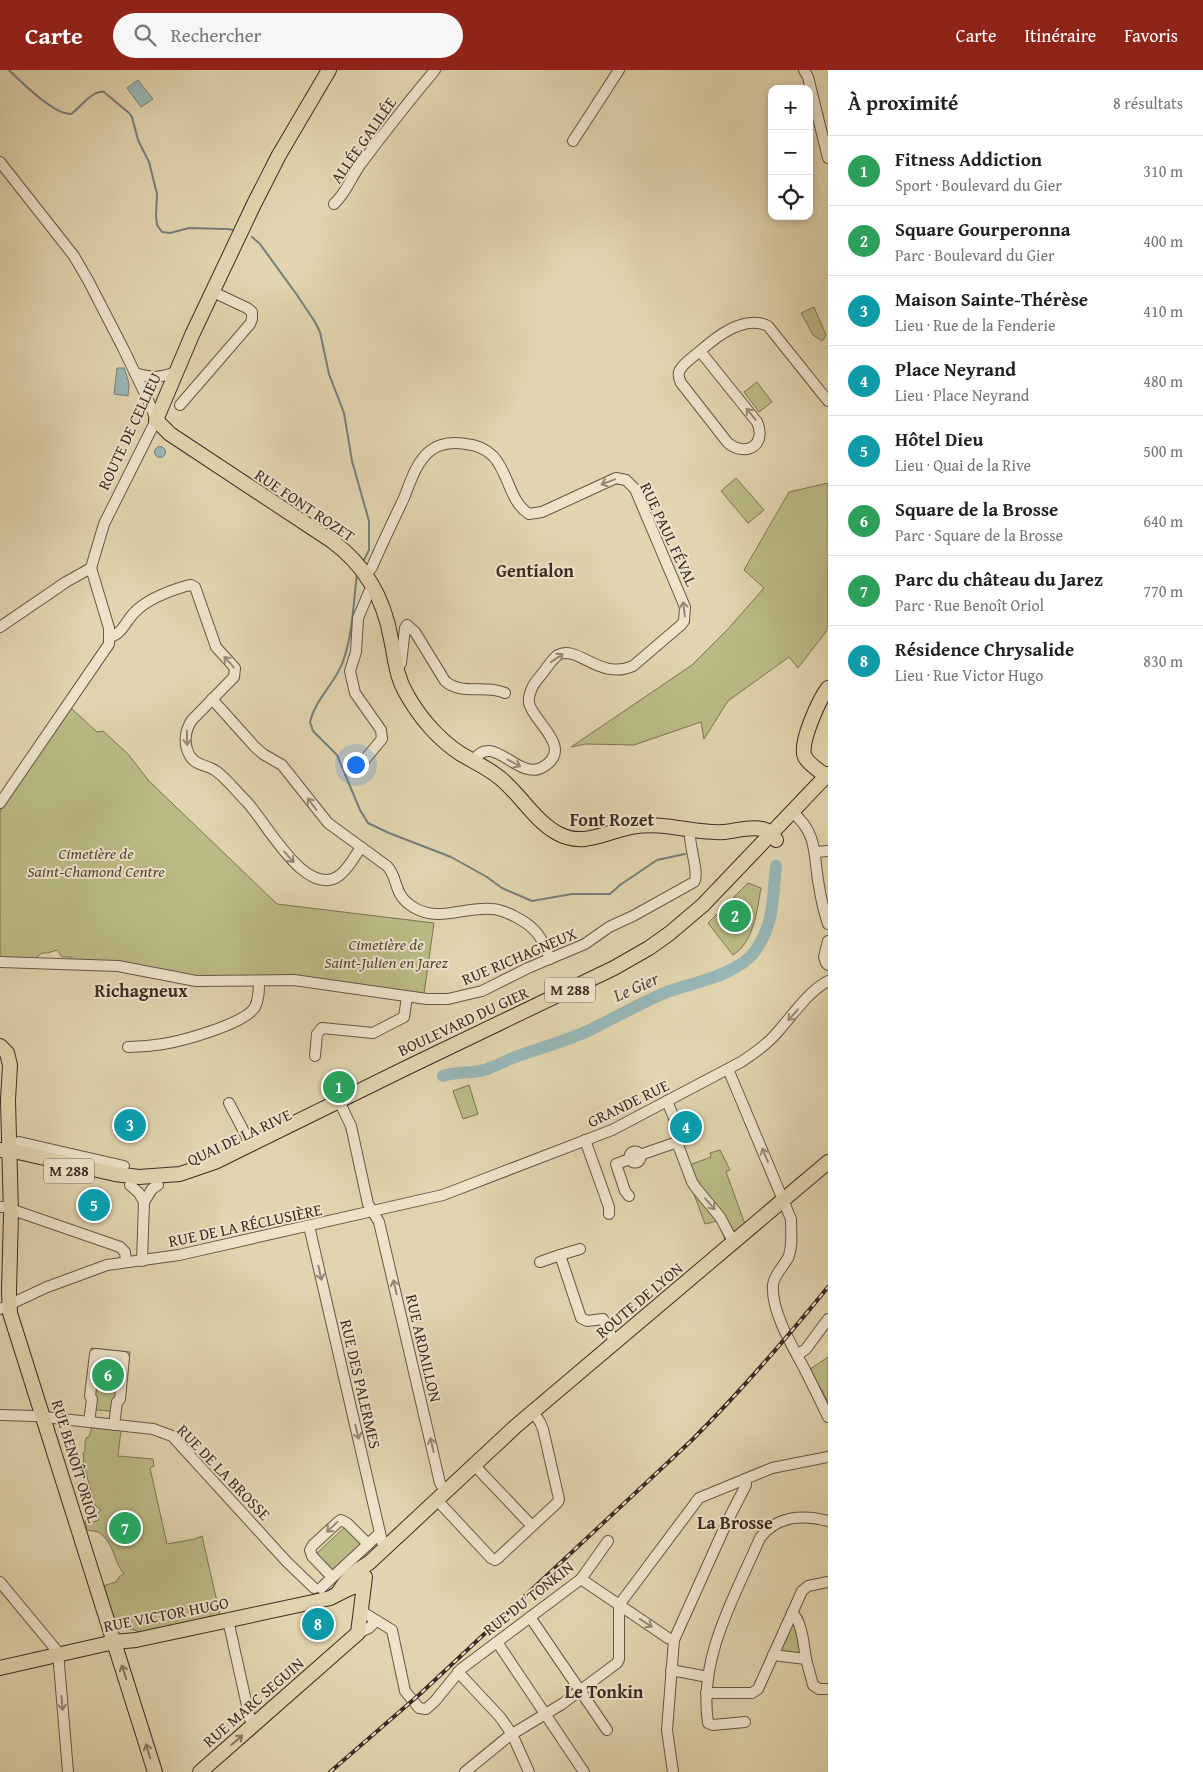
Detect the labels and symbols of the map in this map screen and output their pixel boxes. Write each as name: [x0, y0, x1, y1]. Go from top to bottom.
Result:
street label: ALLÉE GALILÉE: [324, 92, 402, 188]
street label: ROUTE DE CELLIEU: [91, 368, 167, 494]
one-way arrow: [745, 408, 756, 421]
street label: RUE FONT ROZET: [250, 463, 360, 547]
one-way arrow: [600, 478, 615, 487]
street label: RUE PAUL FÉVAL: [634, 478, 704, 590]
district label: Gentialon: [496, 557, 574, 584]
one-way arrow: [679, 602, 689, 618]
one-way arrow: [550, 653, 564, 664]
one-way arrow: [223, 656, 235, 669]
one-way arrow: [182, 730, 192, 746]
your location: [343, 752, 369, 778]
one-way arrow: [507, 758, 522, 768]
one-way arrow: [307, 797, 317, 811]
district label: Font Rozet: [570, 806, 654, 833]
park label: Cimetière de Saint-Chamond Centre: [27, 841, 165, 883]
one-way arrow: [283, 851, 295, 864]
pin: 2: [719, 897, 751, 935]
street label: RUE RICHAGNEUX: [458, 921, 580, 991]
park label: Cimetière de Saint-Julien en Jarez: [324, 932, 449, 974]
water label: Le Gier: [608, 964, 664, 1009]
district label: Richagneux: [94, 977, 188, 1004]
road number: M 288: [545, 978, 595, 1002]
street label: BOULEVARD DU GIER: [394, 980, 533, 1062]
one-way arrow: [788, 1008, 799, 1021]
pin: 1: [323, 1068, 355, 1106]
street label: GRANDE RUE: [583, 1073, 673, 1133]
street label: QUAI DE LA RIVE: [183, 1102, 295, 1172]
pin: 3: [114, 1106, 146, 1144]
pin: 4: [670, 1108, 702, 1146]
one-way arrow: [760, 1148, 769, 1163]
road number: M 288: [44, 1158, 94, 1184]
pin: 5: [78, 1186, 110, 1224]
street label: RUE DE LA RÉCLUSIÈRE: [166, 1197, 324, 1253]
one-way arrow: [704, 1198, 716, 1211]
street label: ROUTE DE LYON: [590, 1256, 688, 1344]
one-way arrow: [316, 1265, 325, 1281]
one-way arrow: [390, 1280, 399, 1296]
street label: RUE ARDAILLON: [400, 1292, 448, 1405]
street label: RUE DES PALERMES: [334, 1317, 388, 1451]
pin: 6: [92, 1356, 124, 1394]
street label: RUE BENOÎT ORIOL: [46, 1397, 106, 1526]
street label: RUE DE LA BROSSE: [172, 1419, 276, 1525]
one-way arrow: [353, 1423, 362, 1439]
one-way arrow: [427, 1438, 436, 1454]
pin: 7: [109, 1509, 141, 1547]
district label: La Brosse: [697, 1509, 773, 1536]
one-way arrow: [325, 1521, 338, 1533]
street label: RUE DU TONKIN: [478, 1555, 579, 1641]
street label: RUE VICTOR HUGO: [101, 1590, 231, 1638]
pin: 8: [302, 1605, 334, 1643]
one-way arrow: [639, 1618, 653, 1628]
street label: RUE MARC SEGUIN: [197, 1651, 309, 1753]
one-way arrow: [118, 1665, 128, 1681]
district label: Le Tonkin: [565, 1678, 644, 1705]
one-way arrow: [57, 1695, 67, 1711]
one-way arrow: [231, 1735, 244, 1746]
one-way arrow: [143, 1743, 153, 1759]

